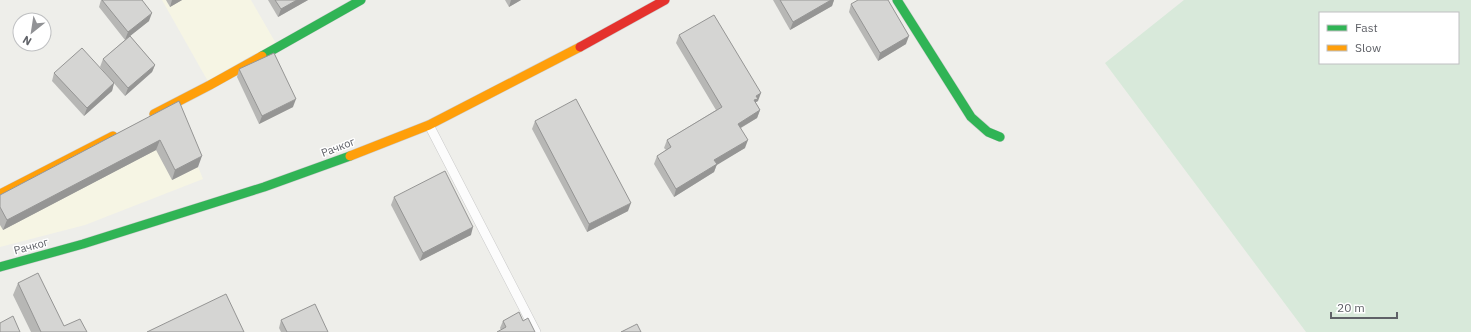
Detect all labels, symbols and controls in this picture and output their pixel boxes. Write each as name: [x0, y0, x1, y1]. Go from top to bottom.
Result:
north arrow: [12, 12, 52, 52]
legend: [1319, 12, 1459, 64]
text: Fast: [1355, 20, 1378, 35]
text: N: [20, 33, 34, 49]
text: Slow: [1355, 40, 1381, 55]
street label: Рачког: [319, 134, 357, 160]
street label: Рачког: [12, 235, 50, 257]
scale bar: [1331, 294, 1397, 320]
text: 20 m: [1337, 300, 1365, 315]

